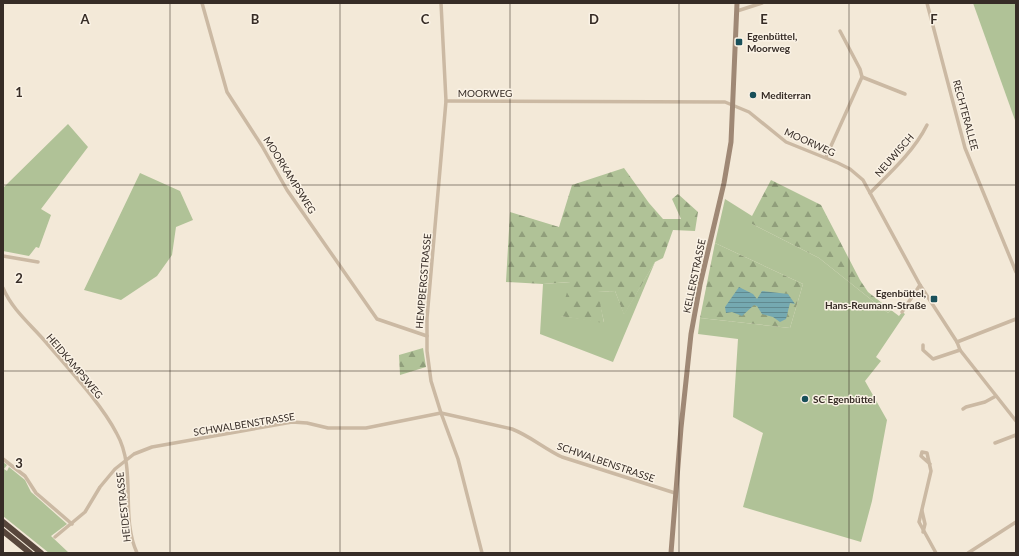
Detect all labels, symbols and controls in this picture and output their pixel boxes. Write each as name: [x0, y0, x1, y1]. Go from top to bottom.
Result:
text: A: [79, 11, 90, 27]
text: B: [251, 11, 260, 27]
text: C: [421, 11, 430, 27]
text: D: [589, 11, 599, 27]
text: E: [760, 11, 768, 27]
text: F: [930, 11, 938, 27]
place label: Egenbüttel, Moorweg: [747, 30, 797, 54]
marker: Egenbüttel, Moorweg: [734, 37, 744, 47]
street label: RECHTERALLEE: [951, 78, 981, 152]
text: 1: [15, 84, 23, 100]
street label: MOORWEG: [458, 87, 512, 99]
place label: Mediterran: [761, 89, 811, 101]
marker: Mediterran: [748, 90, 758, 100]
street label: MOORWEG: [783, 125, 837, 159]
street label: NEUWISCH: [872, 131, 916, 179]
street label: MOORKAMPSWEG: [261, 134, 319, 216]
street label: HEMPBERGSTRASSE: [413, 233, 433, 329]
street label: KELLERSTRASSE: [680, 238, 708, 314]
text: 2: [15, 270, 23, 286]
place label: Egenbüttel, Hans-Reumann-Straße: [825, 287, 927, 311]
marker: Egenbüttel, Hans-Reumann-Straße: [929, 294, 939, 304]
street label: HEIDKAMPSWEG: [44, 331, 106, 401]
place label: SC Egenbüttel: [813, 393, 875, 405]
marker: SC Egenbüttel: [800, 394, 810, 404]
street label: SCHWALBENSTRASSE: [192, 410, 296, 438]
street label: SCHWALBENSTRASSE: [556, 440, 657, 484]
text: 3: [15, 455, 23, 471]
street label: HEIDESTRASSE: [113, 471, 133, 543]

